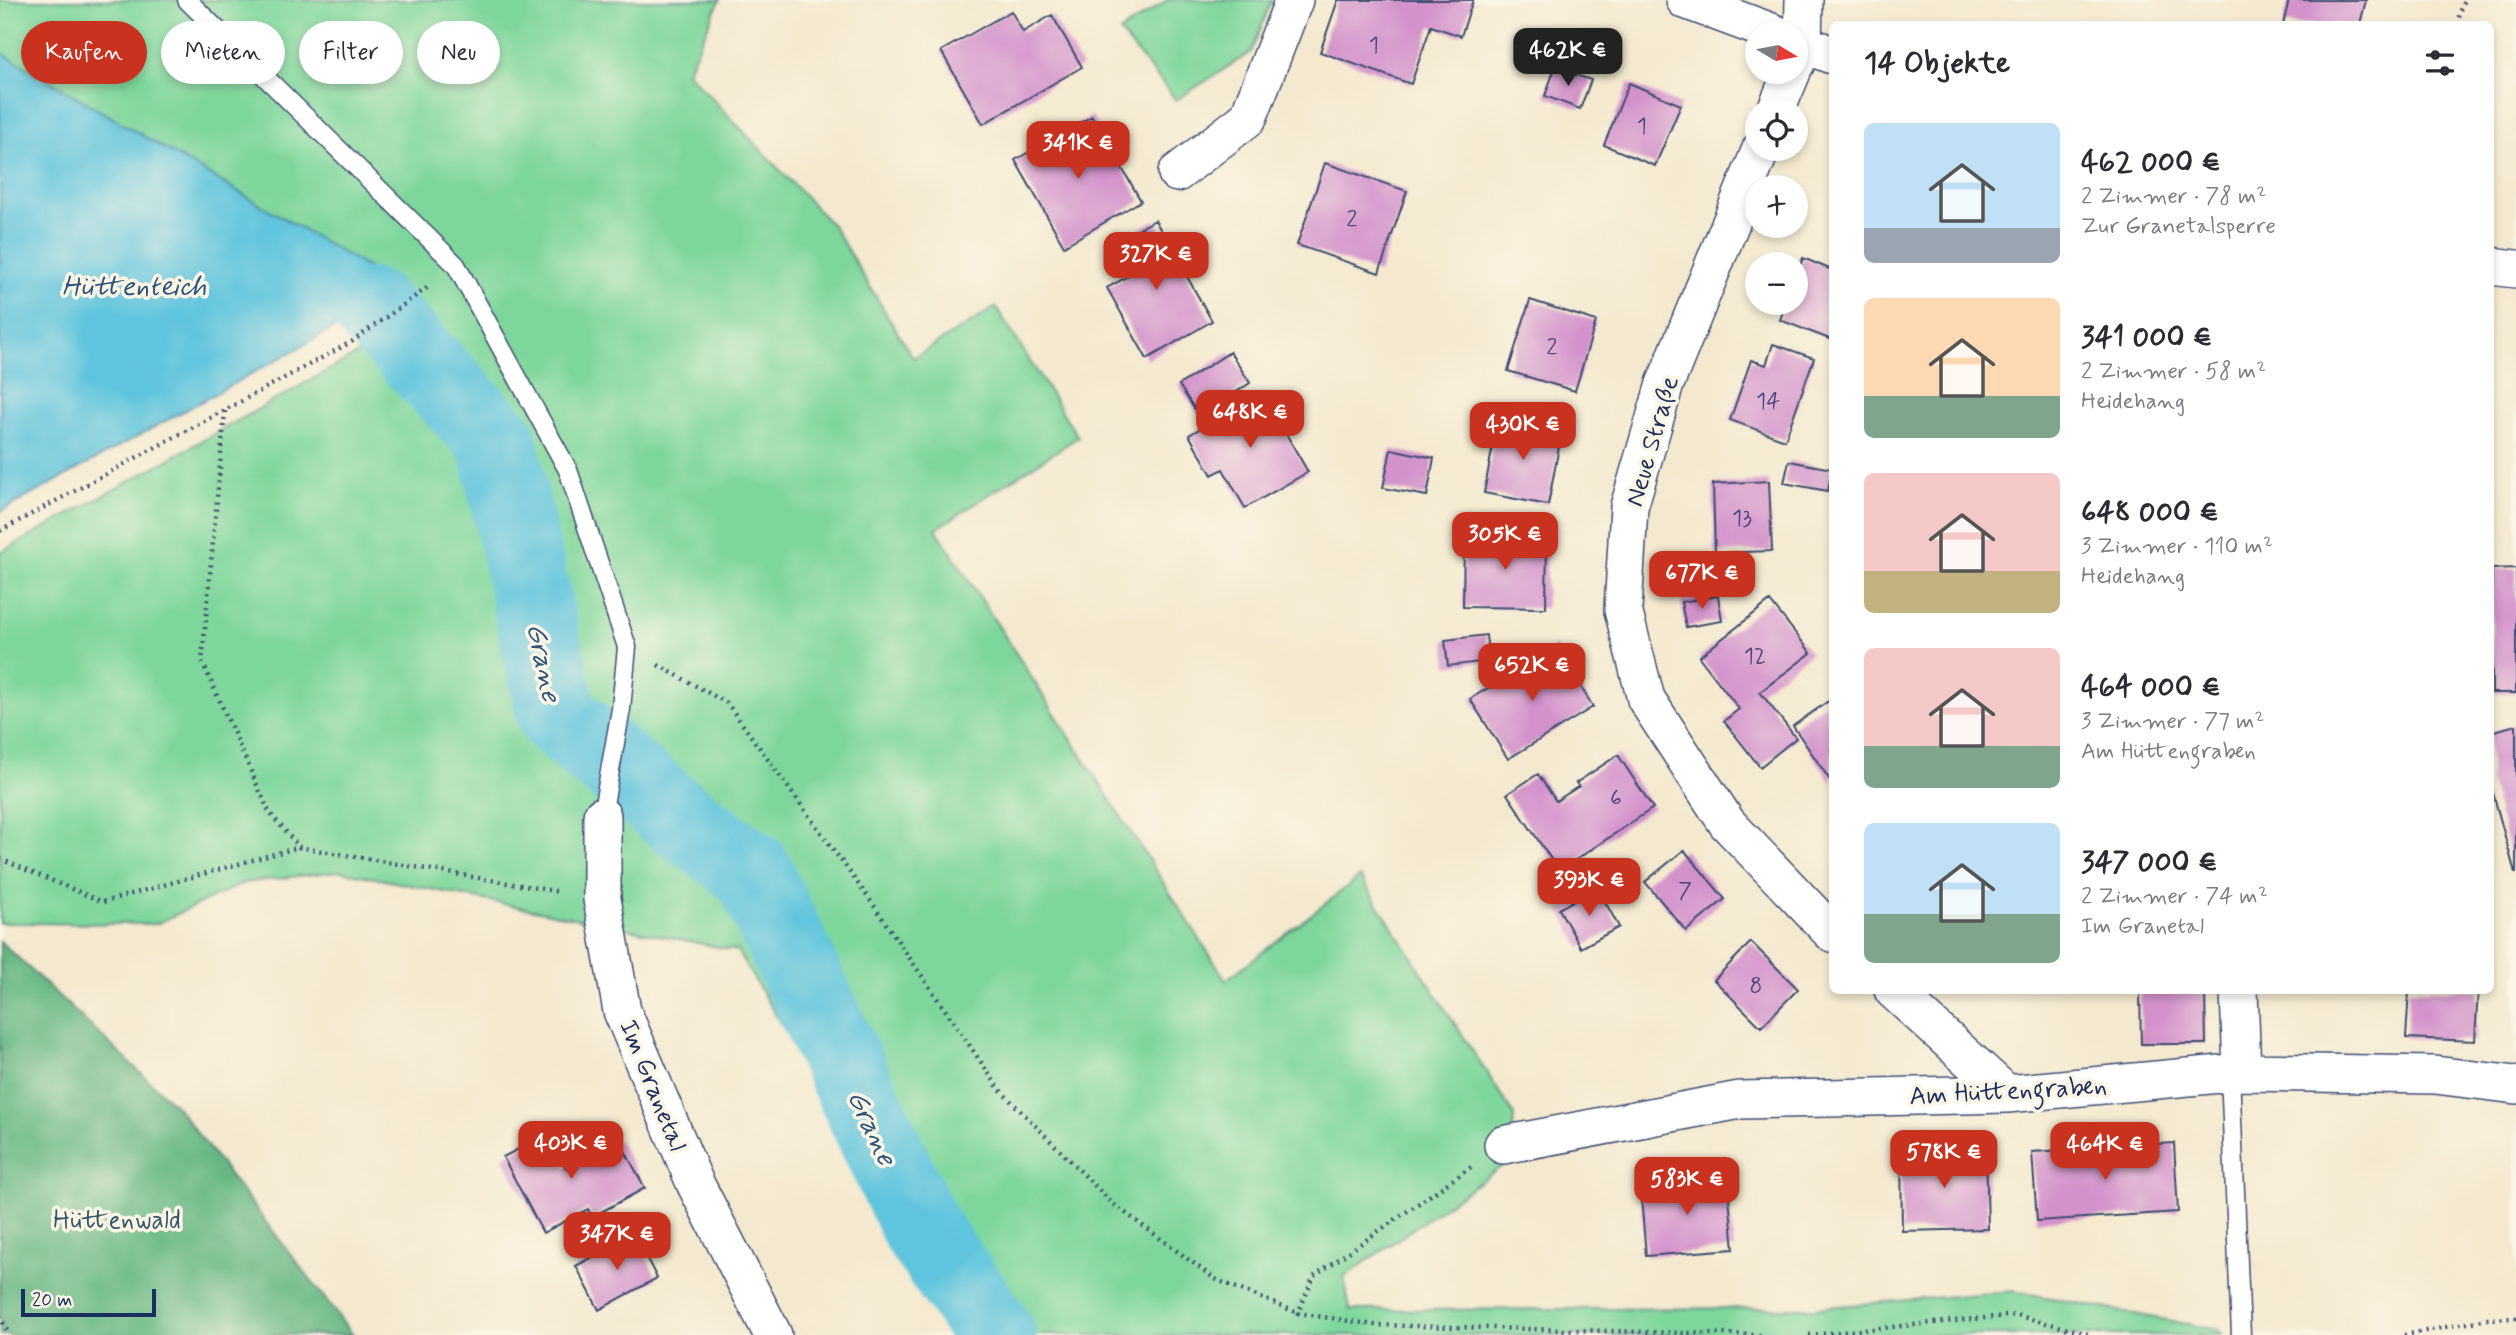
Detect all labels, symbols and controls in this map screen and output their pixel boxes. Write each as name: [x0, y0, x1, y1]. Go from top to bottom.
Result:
chip: Kaufen: [21, 21, 147, 84]
chip: Mieten: [161, 21, 285, 84]
chip: Filter: [299, 21, 403, 84]
chip: Neu: [417, 21, 500, 84]
north arrow: [1745, 21, 1808, 84]
map controls: [1745, 21, 1808, 315]
pin: 462K €: [1511, 28, 1625, 88]
house number: 1: [1369, 31, 1379, 61]
text: 462K €: [1529, 36, 1607, 66]
text: 14 Objekte: [1864, 44, 2010, 83]
icon: filters: [2421, 44, 2459, 82]
button: locate: [1745, 98, 1808, 161]
house number: 1: [1637, 112, 1647, 142]
pin: 341K €: [1021, 122, 1135, 181]
text: 341K €: [1043, 129, 1113, 159]
text: 462 000 €: [2081, 143, 2221, 182]
icon: home: [1920, 151, 2004, 235]
button: +: [1745, 175, 1808, 238]
text: 2 Zimmer · 78 m²: [2081, 182, 2266, 212]
house number: 2: [1346, 205, 1358, 235]
text: Zur Granetalsperre: [2081, 212, 2276, 242]
pin: 327K €: [1099, 232, 1213, 292]
text: 327K €: [1120, 240, 1192, 270]
button: −: [1745, 252, 1808, 315]
water label: Hüttenteich: [62, 269, 206, 306]
text: 341 000 €: [2081, 318, 2212, 357]
icon: home: [1920, 326, 2004, 410]
house number: 2: [1546, 333, 1558, 363]
text: 2 Zimmer · 58 m²: [2081, 357, 2266, 387]
street label: Neue Straße: [1618, 372, 1688, 511]
house number: 14: [1756, 387, 1780, 417]
text: Heidehang: [2081, 387, 2185, 417]
pin: 648K €: [1193, 391, 1307, 450]
text: 648K €: [1212, 398, 1288, 428]
pin: 430K €: [1466, 402, 1580, 462]
text: 430K €: [1486, 410, 1560, 440]
text: 648 000 €: [2081, 493, 2219, 532]
icon: home: [1920, 501, 2004, 585]
house number: 13: [1732, 504, 1752, 534]
pin: 305K €: [1448, 512, 1562, 572]
text: 305K €: [1468, 520, 1542, 550]
text: 3 Zimmer · 110 m²: [2081, 532, 2273, 562]
pin: 677K €: [1645, 552, 1759, 611]
text: 677K €: [1665, 559, 1739, 589]
text: Heidehang: [2081, 562, 2185, 592]
water label: Grane: [516, 620, 569, 706]
house number: 12: [1744, 642, 1766, 672]
pin: 652K €: [1475, 644, 1589, 703]
text: 652K €: [1494, 651, 1570, 681]
text: 464 000 €: [2081, 668, 2221, 707]
icon: home: [1920, 676, 2004, 760]
text: 3 Zimmer · 77 m²: [2081, 707, 2265, 737]
text: Am Hüttengraben: [2081, 737, 2256, 767]
house number: 6: [1610, 784, 1622, 814]
text: 347 000 €: [2081, 843, 2217, 882]
icon: home: [1920, 851, 2004, 935]
pin: 393K €: [1532, 858, 1646, 918]
text: 393K €: [1553, 866, 1625, 896]
house number: 7: [1678, 877, 1692, 907]
text: 2 Zimmer · 74 m²: [2081, 882, 2268, 912]
text: Im Granetal: [2081, 912, 2204, 942]
house number: 8: [1750, 972, 1762, 1002]
street label: Im Granetal: [610, 1015, 694, 1157]
street label: Am Hüttengraben: [1908, 1070, 2108, 1117]
water label: Grane: [837, 1084, 905, 1173]
pin: 403K €: [514, 1122, 628, 1181]
pin: 464K €: [2048, 1122, 2162, 1182]
text: 403K €: [534, 1129, 608, 1159]
pin: 578K €: [1887, 1130, 2001, 1190]
text: 464K €: [2066, 1130, 2144, 1160]
text: 578K €: [1906, 1138, 1982, 1168]
pin: 583K €: [1630, 1158, 1744, 1217]
text: 583K €: [1650, 1165, 1724, 1195]
park label: Hüttenwald: [53, 1204, 181, 1238]
pin: 347K €: [560, 1212, 674, 1272]
text: 347K €: [580, 1220, 654, 1250]
scale bar: [21, 1286, 156, 1318]
text: 20 m: [32, 1288, 72, 1313]

